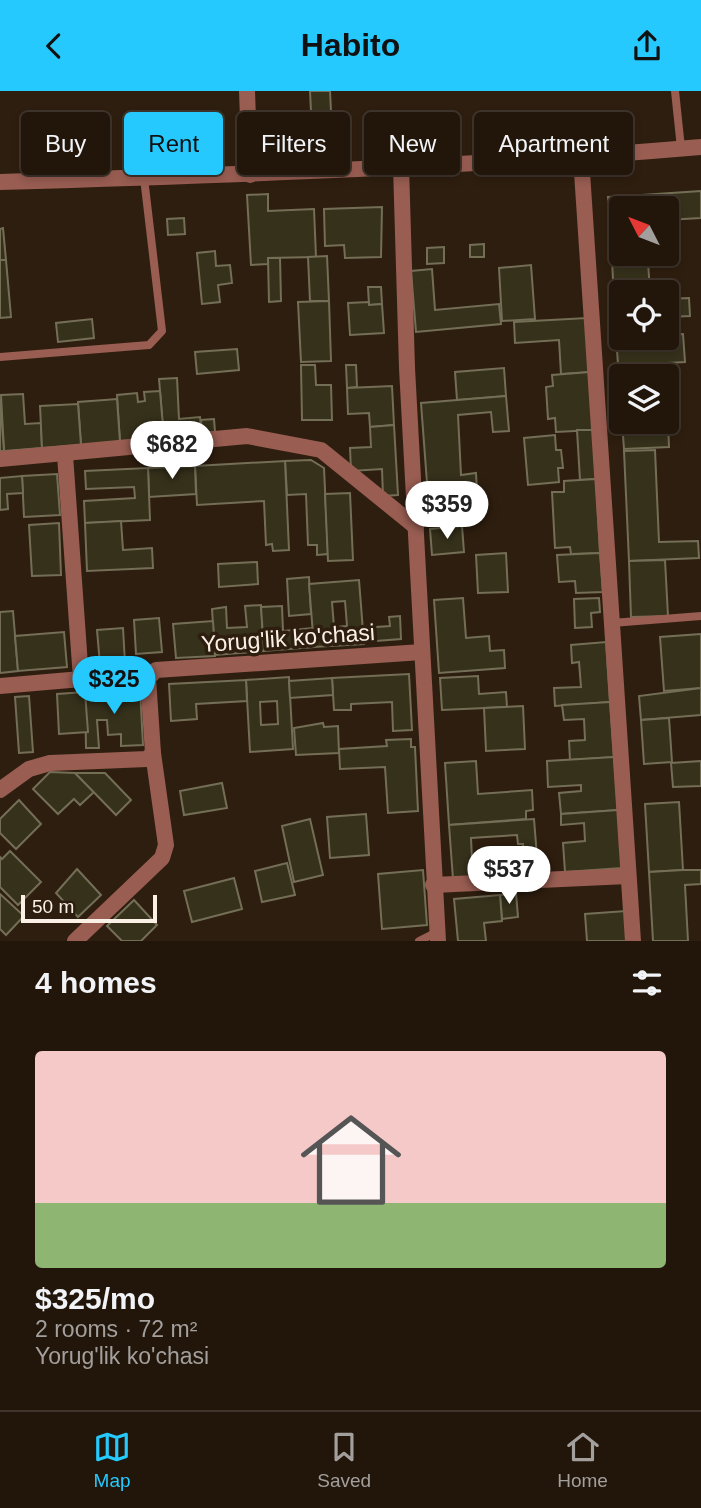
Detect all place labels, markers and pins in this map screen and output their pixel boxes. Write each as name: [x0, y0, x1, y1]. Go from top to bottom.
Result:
pin: $682: [131, 421, 213, 481]
pin: $359: [406, 482, 488, 541]
pin: $325: [73, 657, 155, 716]
pin: $537: [468, 847, 550, 906]

